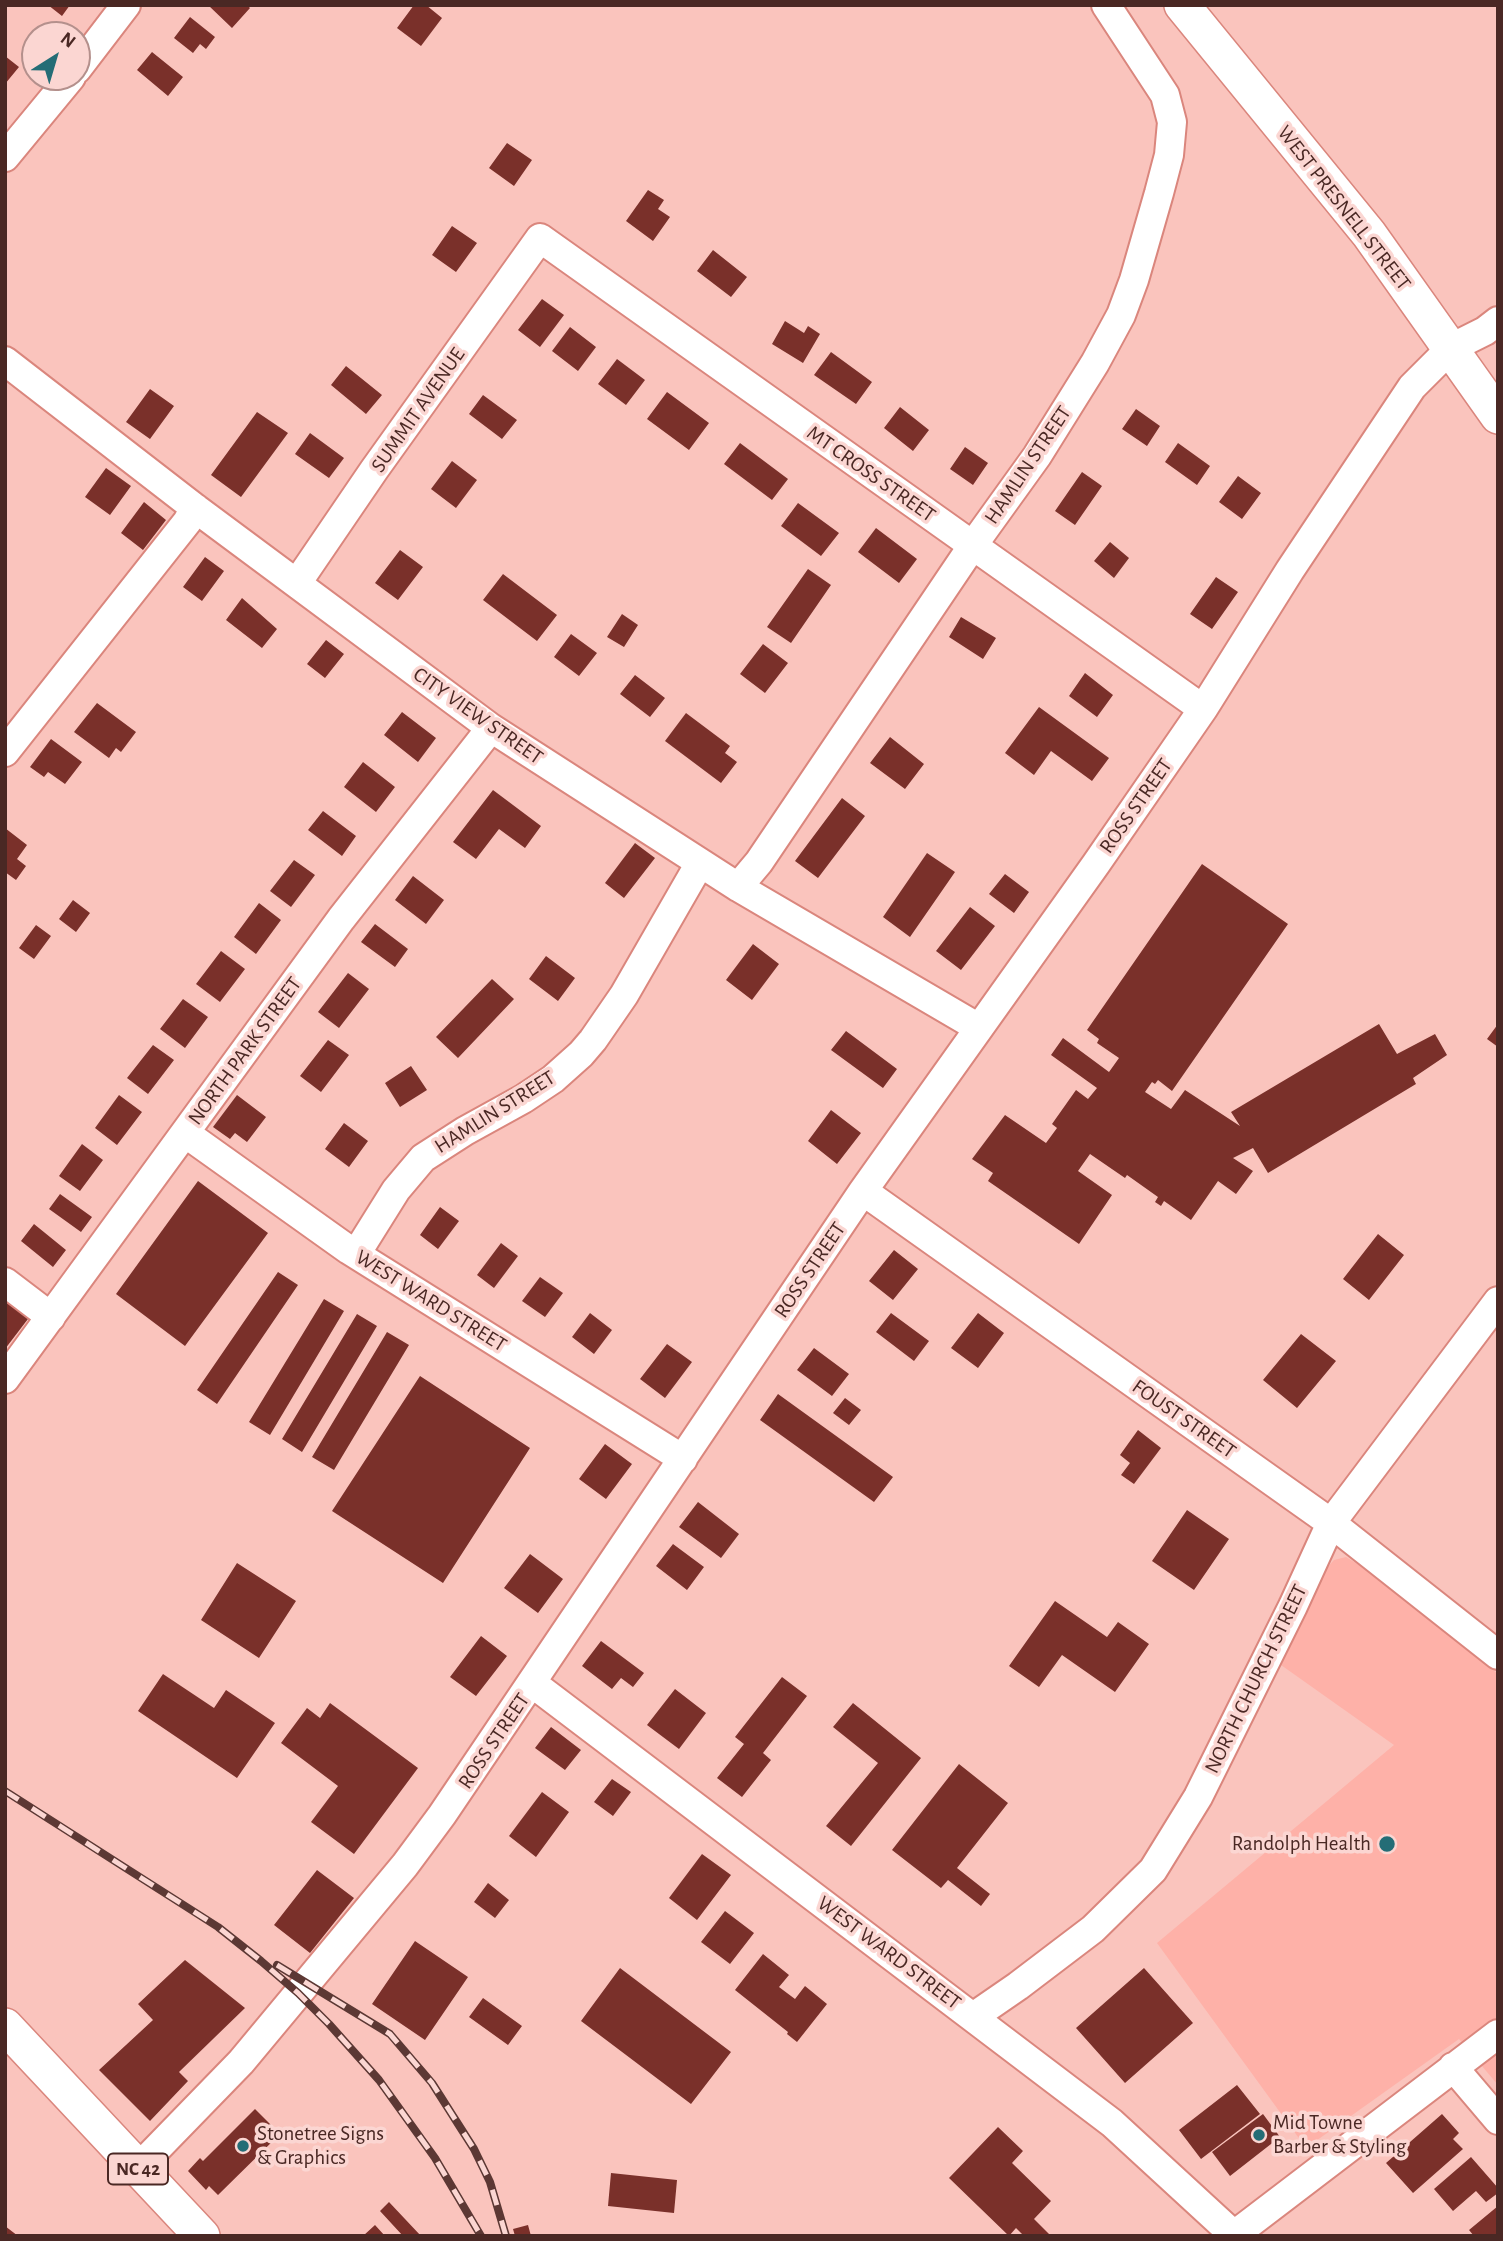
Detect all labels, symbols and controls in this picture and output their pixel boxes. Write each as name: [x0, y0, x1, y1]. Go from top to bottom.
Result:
north arrow: [21, 21, 91, 91]
text: N: [57, 29, 79, 52]
street label: WEST PRESNELL STREET: [1272, 121, 1416, 295]
street label: SUMMIT AVENUE: [366, 343, 470, 477]
street label: HAMLIN STREET: [979, 401, 1077, 529]
street label: MT CROSS STREET: [802, 420, 940, 528]
street label: CITY VIEW STREET: [408, 662, 548, 770]
street label: ROSS STREET: [1094, 754, 1178, 858]
street label: NORTH PARK STREET: [183, 972, 307, 1130]
street label: HAMLIN STREET: [430, 1065, 560, 1159]
street label: ROSS STREET: [769, 1217, 851, 1323]
street label: WEST WARD STREET: [351, 1244, 511, 1358]
street label: FOUST STREET: [1127, 1374, 1241, 1464]
street label: NORTH CHURCH STREET: [1199, 1580, 1313, 1778]
street label: ROSS STREET: [453, 1688, 535, 1794]
place label: Randolph Health: [1232, 1831, 1371, 1857]
marker: Randolph Health: [1377, 1834, 1397, 1854]
street label: WEST WARD STREET: [812, 1891, 966, 2015]
place label: Mid Towne Barber & Styling: [1273, 2110, 1406, 2160]
place label: Stonetree Signs & Graphics: [257, 2121, 384, 2171]
marker: Mid Towne Barber & Styling: [1251, 2127, 1267, 2143]
marker: Stonetree Signs & Graphics: [235, 2138, 251, 2154]
road number: NC 42: [108, 2154, 168, 2184]

